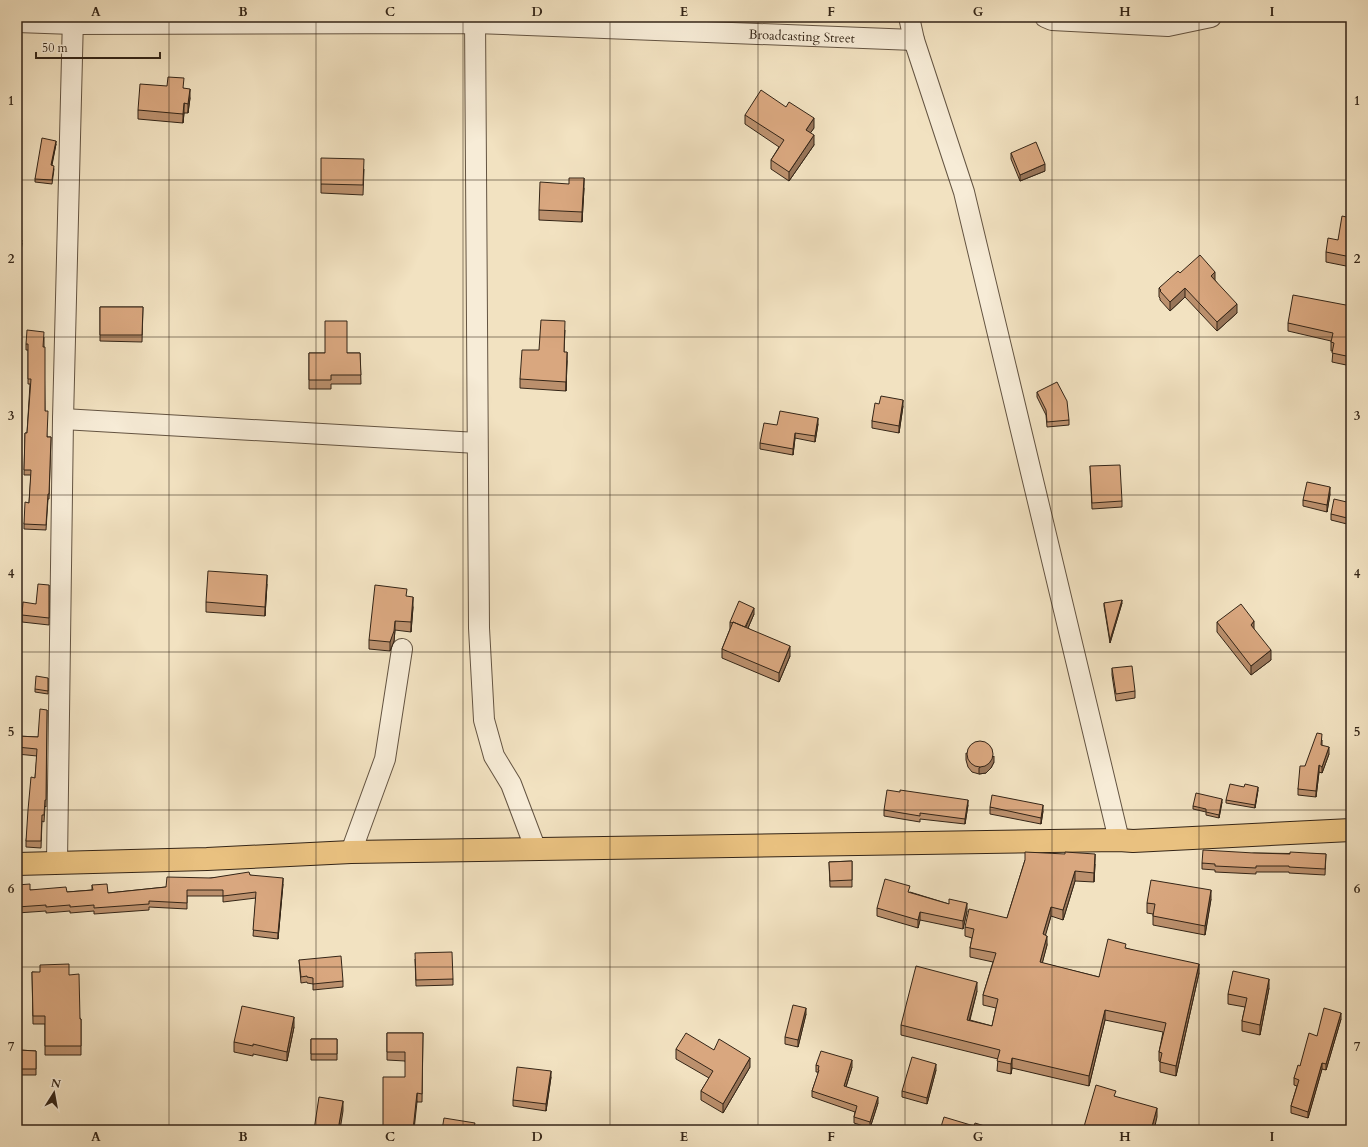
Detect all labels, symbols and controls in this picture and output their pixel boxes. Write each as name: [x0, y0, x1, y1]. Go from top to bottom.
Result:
text: A: [91, 3, 101, 21]
text: B: [238, 3, 248, 21]
text: C: [385, 3, 395, 21]
text: D: [531, 3, 543, 21]
text: E: [680, 3, 688, 21]
text: F: [827, 3, 835, 21]
text: G: [973, 3, 984, 21]
text: H: [1119, 3, 1131, 21]
text: I: [1269, 3, 1275, 21]
street label: Broadcasting Street: [748, 26, 855, 48]
scale bar: [36, 34, 160, 60]
text: 50 m: [42, 40, 69, 56]
text: 1: [8, 92, 14, 110]
text: 1: [1354, 92, 1360, 110]
text: 2: [8, 250, 15, 268]
text: 2: [1354, 250, 1361, 268]
text: 3: [8, 407, 15, 425]
text: 3: [1354, 407, 1361, 425]
text: 4: [8, 565, 15, 583]
text: 4: [1354, 565, 1361, 583]
text: 5: [8, 723, 14, 741]
text: 5: [1354, 723, 1360, 741]
text: 6: [8, 880, 15, 898]
text: 6: [1354, 880, 1361, 898]
text: 7: [8, 1038, 15, 1056]
text: 7: [1354, 1038, 1361, 1056]
north arrow: [34, 1073, 74, 1113]
text: N: [50, 1075, 62, 1092]
text: A: [91, 1128, 101, 1146]
text: B: [238, 1128, 248, 1146]
text: C: [385, 1128, 395, 1146]
text: D: [531, 1128, 543, 1146]
text: E: [680, 1128, 688, 1146]
text: F: [827, 1128, 835, 1146]
text: G: [973, 1128, 984, 1146]
text: H: [1119, 1128, 1131, 1146]
text: I: [1269, 1128, 1275, 1146]

